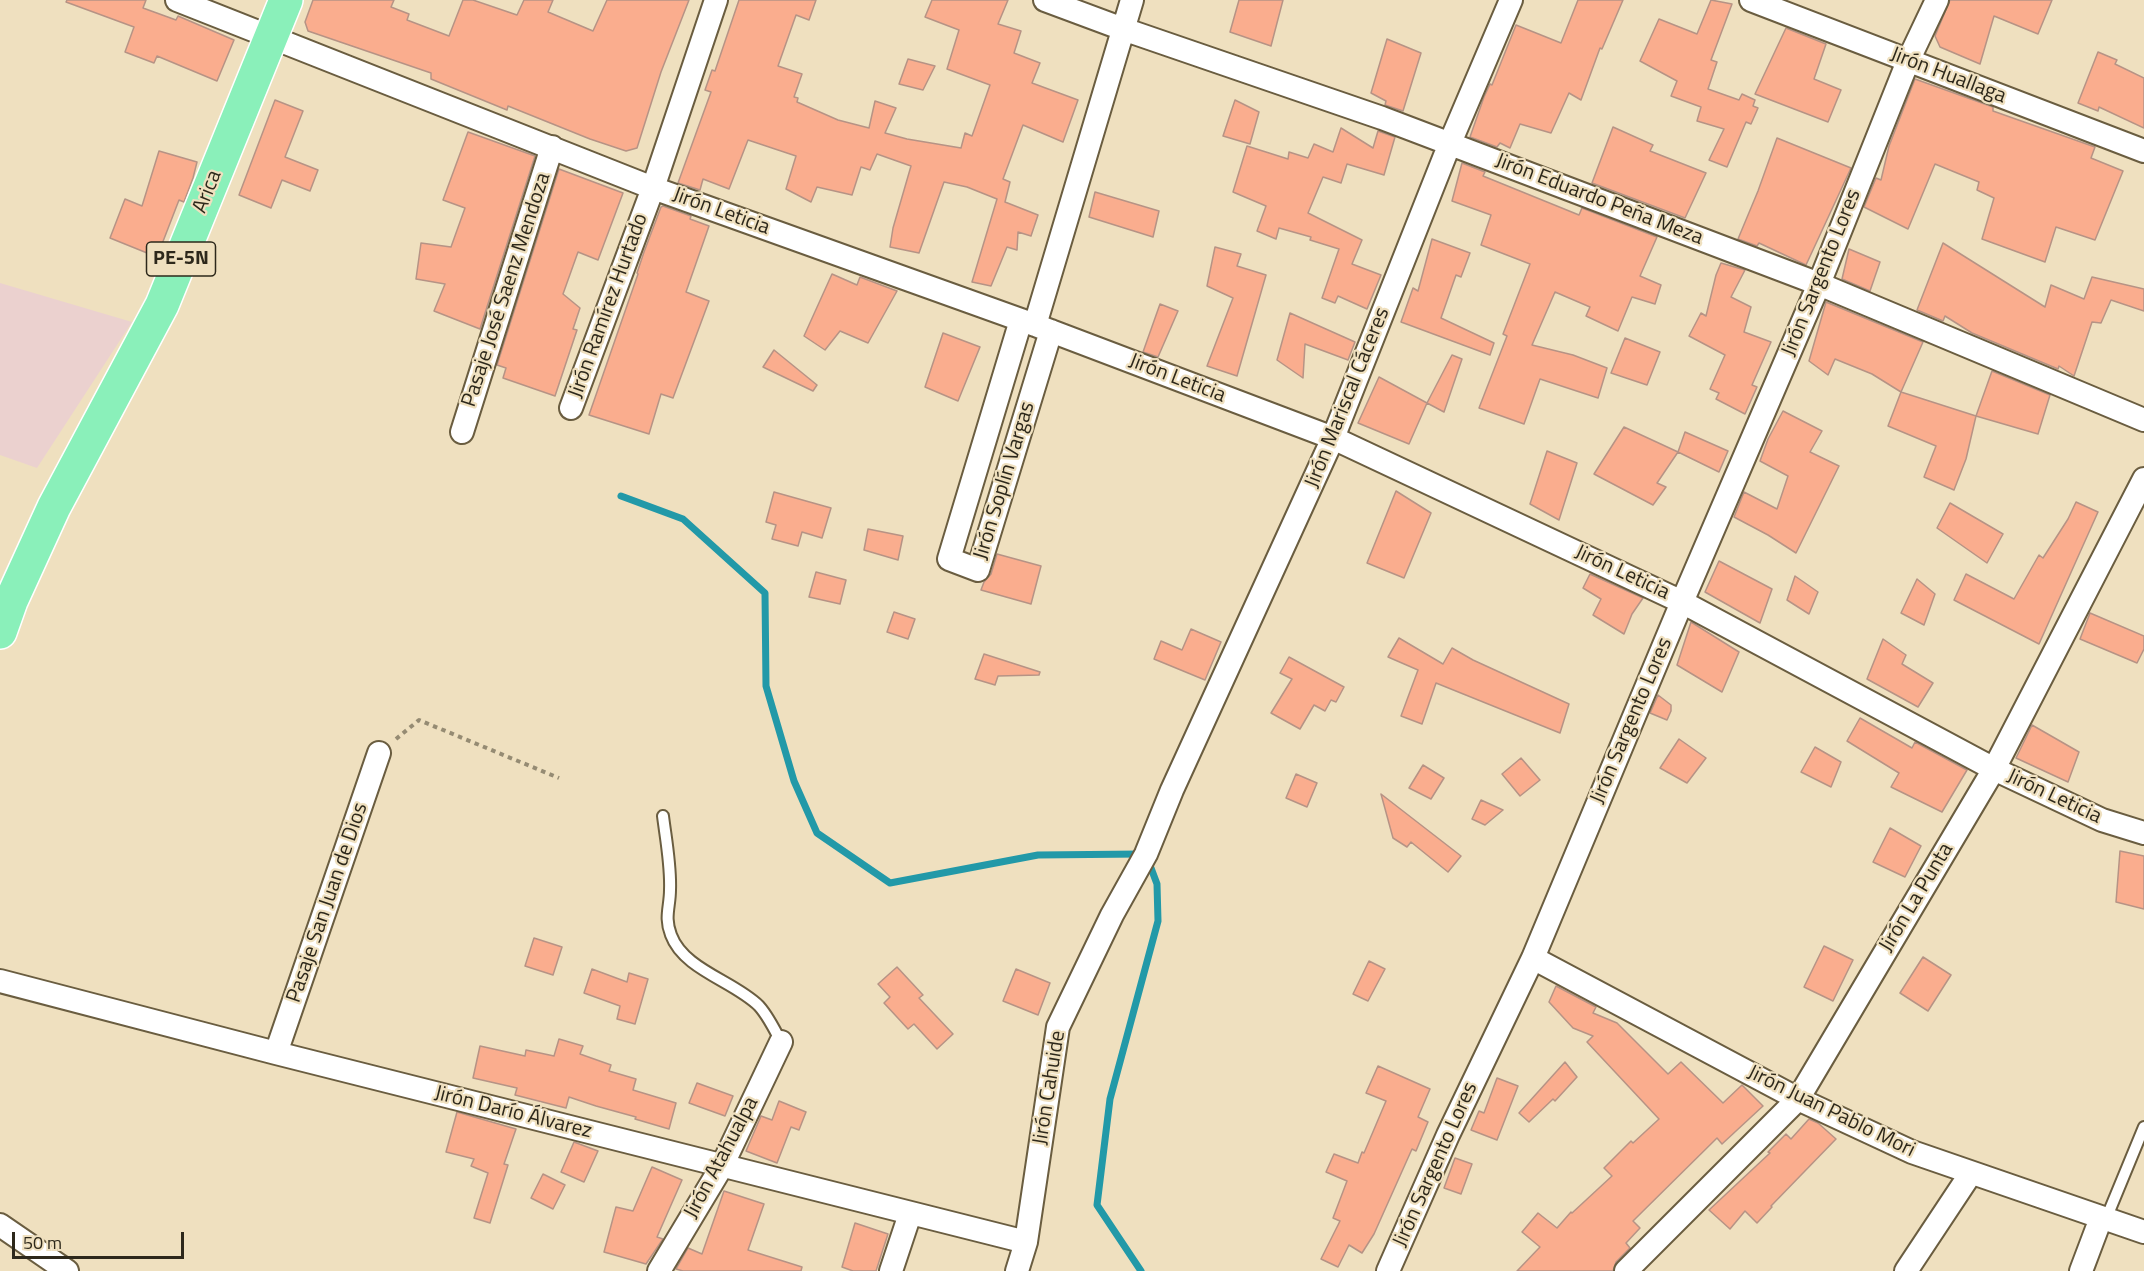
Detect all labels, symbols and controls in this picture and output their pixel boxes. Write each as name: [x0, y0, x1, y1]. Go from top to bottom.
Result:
street label: Jirón Huallaga: [1886, 42, 2010, 110]
street label: Jirón Eduardo Peña Meza: [1492, 149, 1706, 251]
street label: Arica: [188, 167, 228, 217]
street label: Pasaje José Saenz Mendoza: [457, 170, 557, 410]
street label: Jirón Leticia: [669, 183, 773, 241]
street label: Jirón Sargento Lores: [1777, 186, 1867, 360]
street label: Jirón Ramírez Hurtado: [564, 210, 654, 402]
road number: PE-5N: [146, 242, 216, 276]
street label: Jirón Mariscal Cáceres: [1300, 304, 1396, 492]
street label: Jirón Leticia: [1125, 349, 1229, 409]
street label: Jirón Soplín Vargas: [969, 399, 1041, 563]
street label: Jirón Leticia: [1571, 540, 1673, 606]
street label: Jirón Sargento Lores: [1586, 634, 1678, 808]
street label: Jirón Leticia: [2003, 764, 2105, 830]
street label: Pasaje San Juan de Dios: [282, 800, 374, 1006]
street label: Jirón La Punta: [1875, 839, 1959, 957]
street label: Jirón Cahuide: [1029, 1029, 1071, 1147]
street label: Jirón Juan Pablo Mori: [1743, 1060, 1919, 1164]
street label: Jirón Sargento Lores: [1388, 1079, 1484, 1251]
street label: Jirón Darío Álvarez: [432, 1081, 594, 1145]
street label: Jirón Atahualpa: [679, 1093, 765, 1223]
scale bar: [15, 1220, 188, 1258]
text: 50 m: [23, 1229, 62, 1256]

